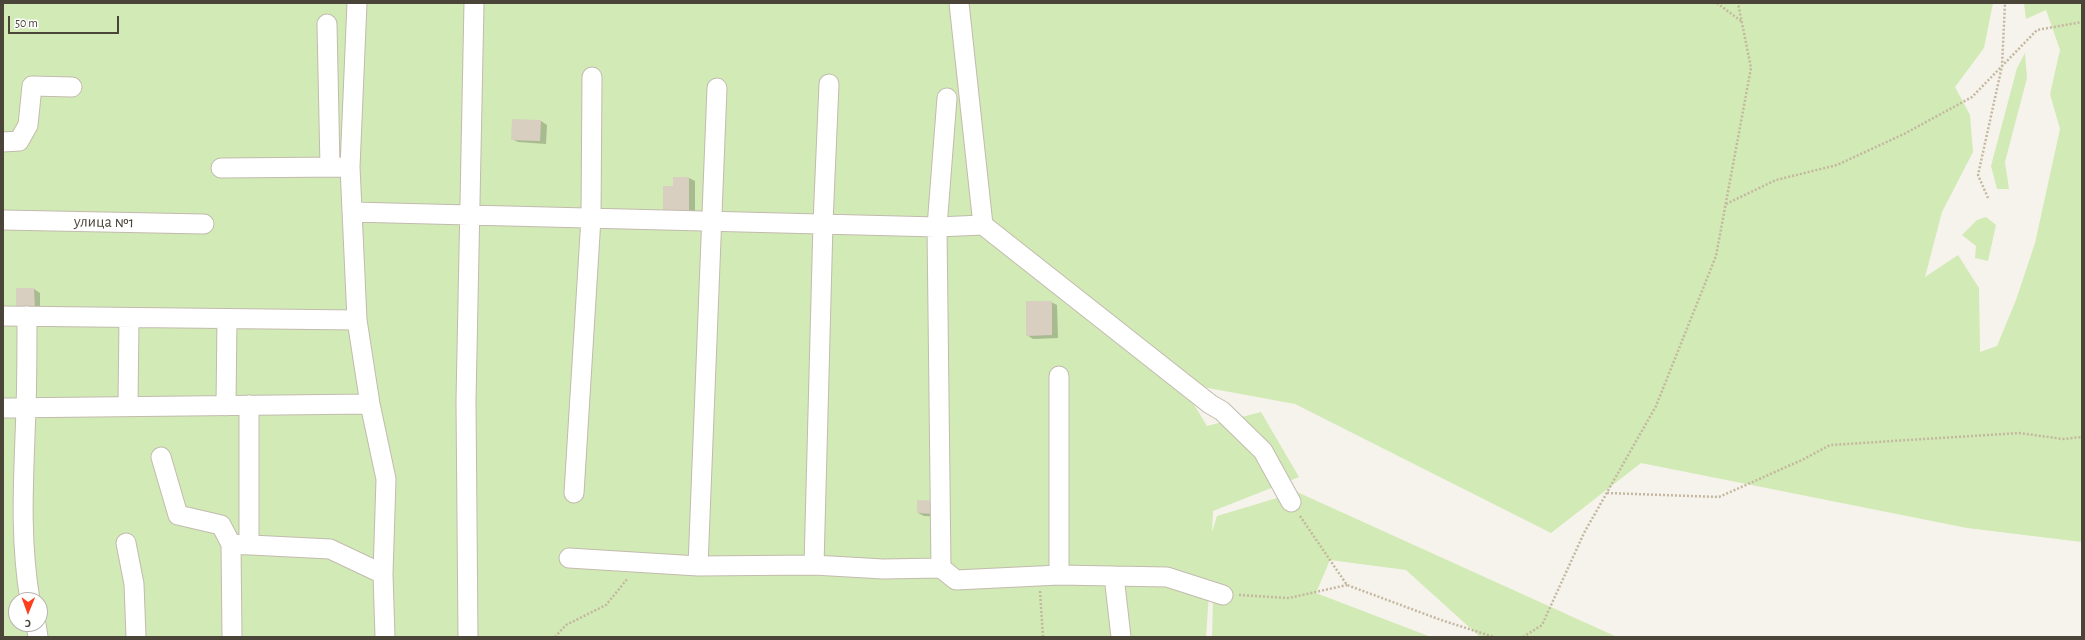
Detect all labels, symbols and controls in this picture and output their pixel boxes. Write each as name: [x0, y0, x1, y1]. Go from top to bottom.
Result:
scale bar: [10, 8, 121, 34]
text: 50 m: [15, 17, 38, 29]
street label: улица №1: [74, 212, 134, 232]
north arrow: [8, 592, 48, 632]
text: С: [25, 618, 31, 629]

